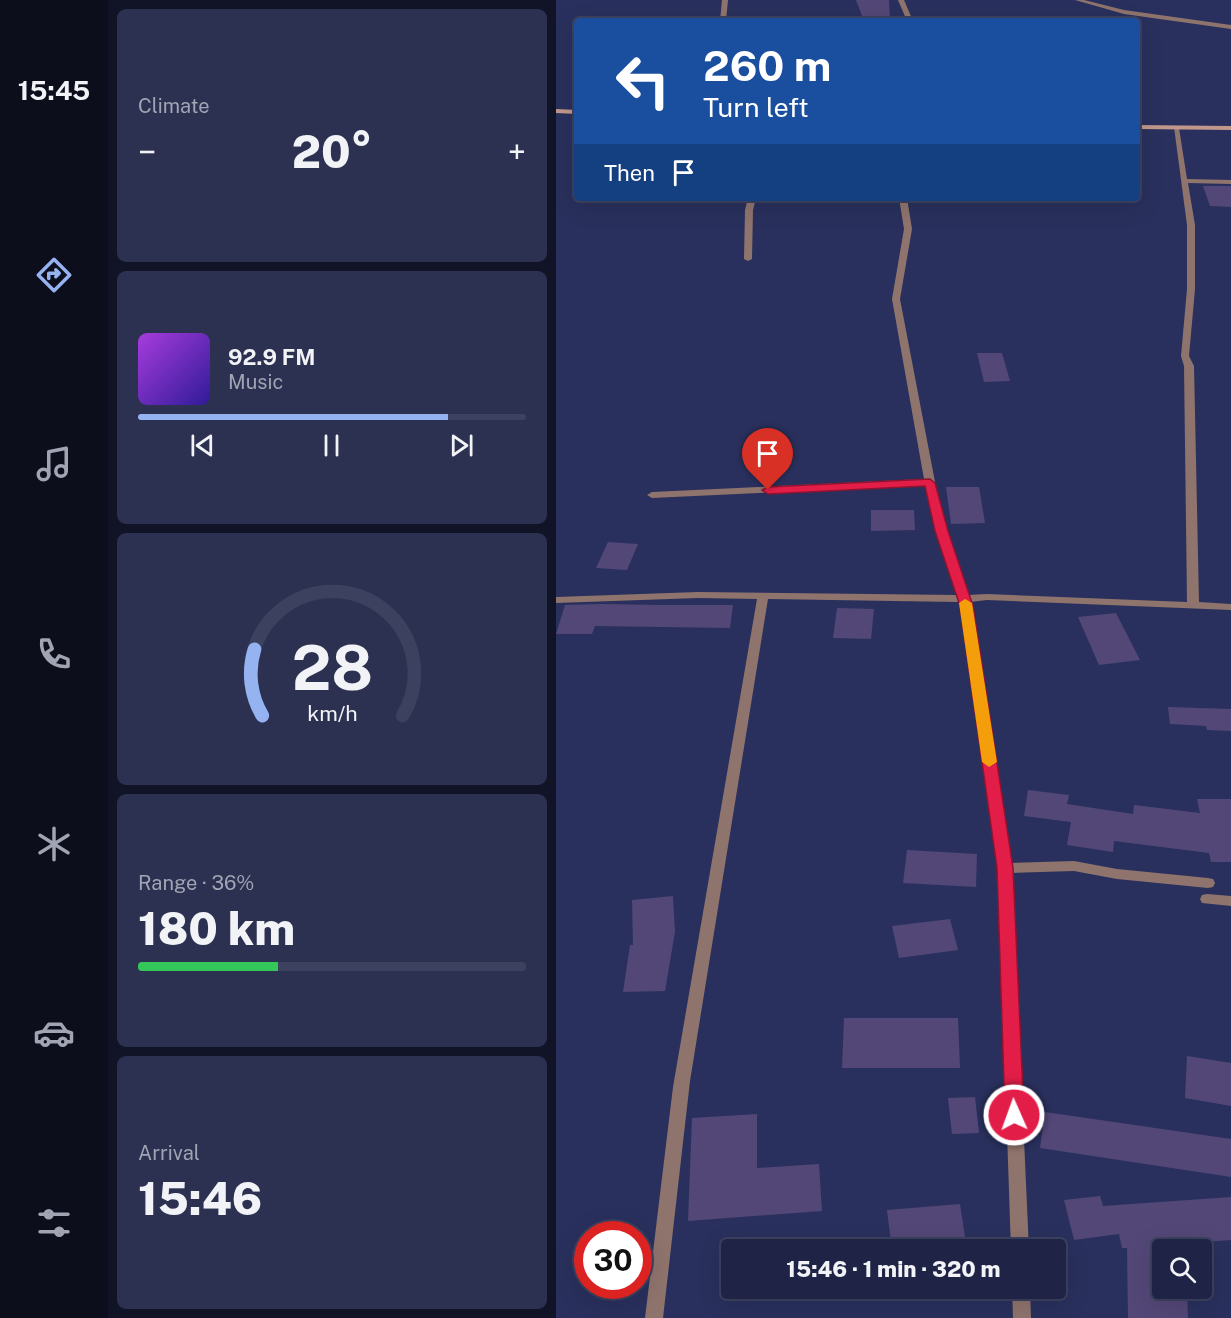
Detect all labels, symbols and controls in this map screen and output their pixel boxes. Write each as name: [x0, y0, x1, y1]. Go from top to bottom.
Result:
text: 260 m: [703, 41, 831, 90]
icon: left: [604, 42, 682, 120]
text: 15:45: [18, 74, 90, 106]
text: Turn left: [703, 91, 809, 123]
text: Climate: [138, 94, 210, 118]
text: 20°: [292, 125, 372, 178]
text: −: [138, 133, 156, 171]
text: +: [508, 133, 526, 171]
icon: arrive: [667, 156, 700, 189]
text: Then: [604, 160, 655, 186]
icon: directions: [33, 254, 75, 296]
text: 92.9 FM: [228, 344, 316, 370]
text: Music: [228, 370, 283, 394]
pin: [742, 428, 793, 490]
icon: previous: [186, 429, 219, 462]
icon: pause: [315, 429, 348, 462]
icon: next: [445, 429, 478, 462]
icon: arrive: [751, 437, 784, 470]
icon: music: [33, 443, 75, 485]
text: 28: [291, 631, 373, 704]
icon: phone: [33, 633, 75, 675]
text: km/h: [307, 701, 357, 726]
icon: climate: [33, 823, 75, 865]
text: Range · 36%: [138, 871, 254, 895]
text: 180 km: [138, 902, 295, 955]
icon: car: [33, 1012, 75, 1054]
position arrow: [982, 1083, 1046, 1147]
text: Arrival: [138, 1141, 200, 1165]
text: 15:46: [138, 1172, 262, 1225]
icon: filters: [33, 1202, 75, 1244]
speed limit sign: 30: [574, 1221, 652, 1299]
map controls: [1152, 1239, 1212, 1299]
button: search: [1152, 1239, 1212, 1299]
text: 15:46 · 1 min · 320 m: [786, 1256, 1001, 1282]

